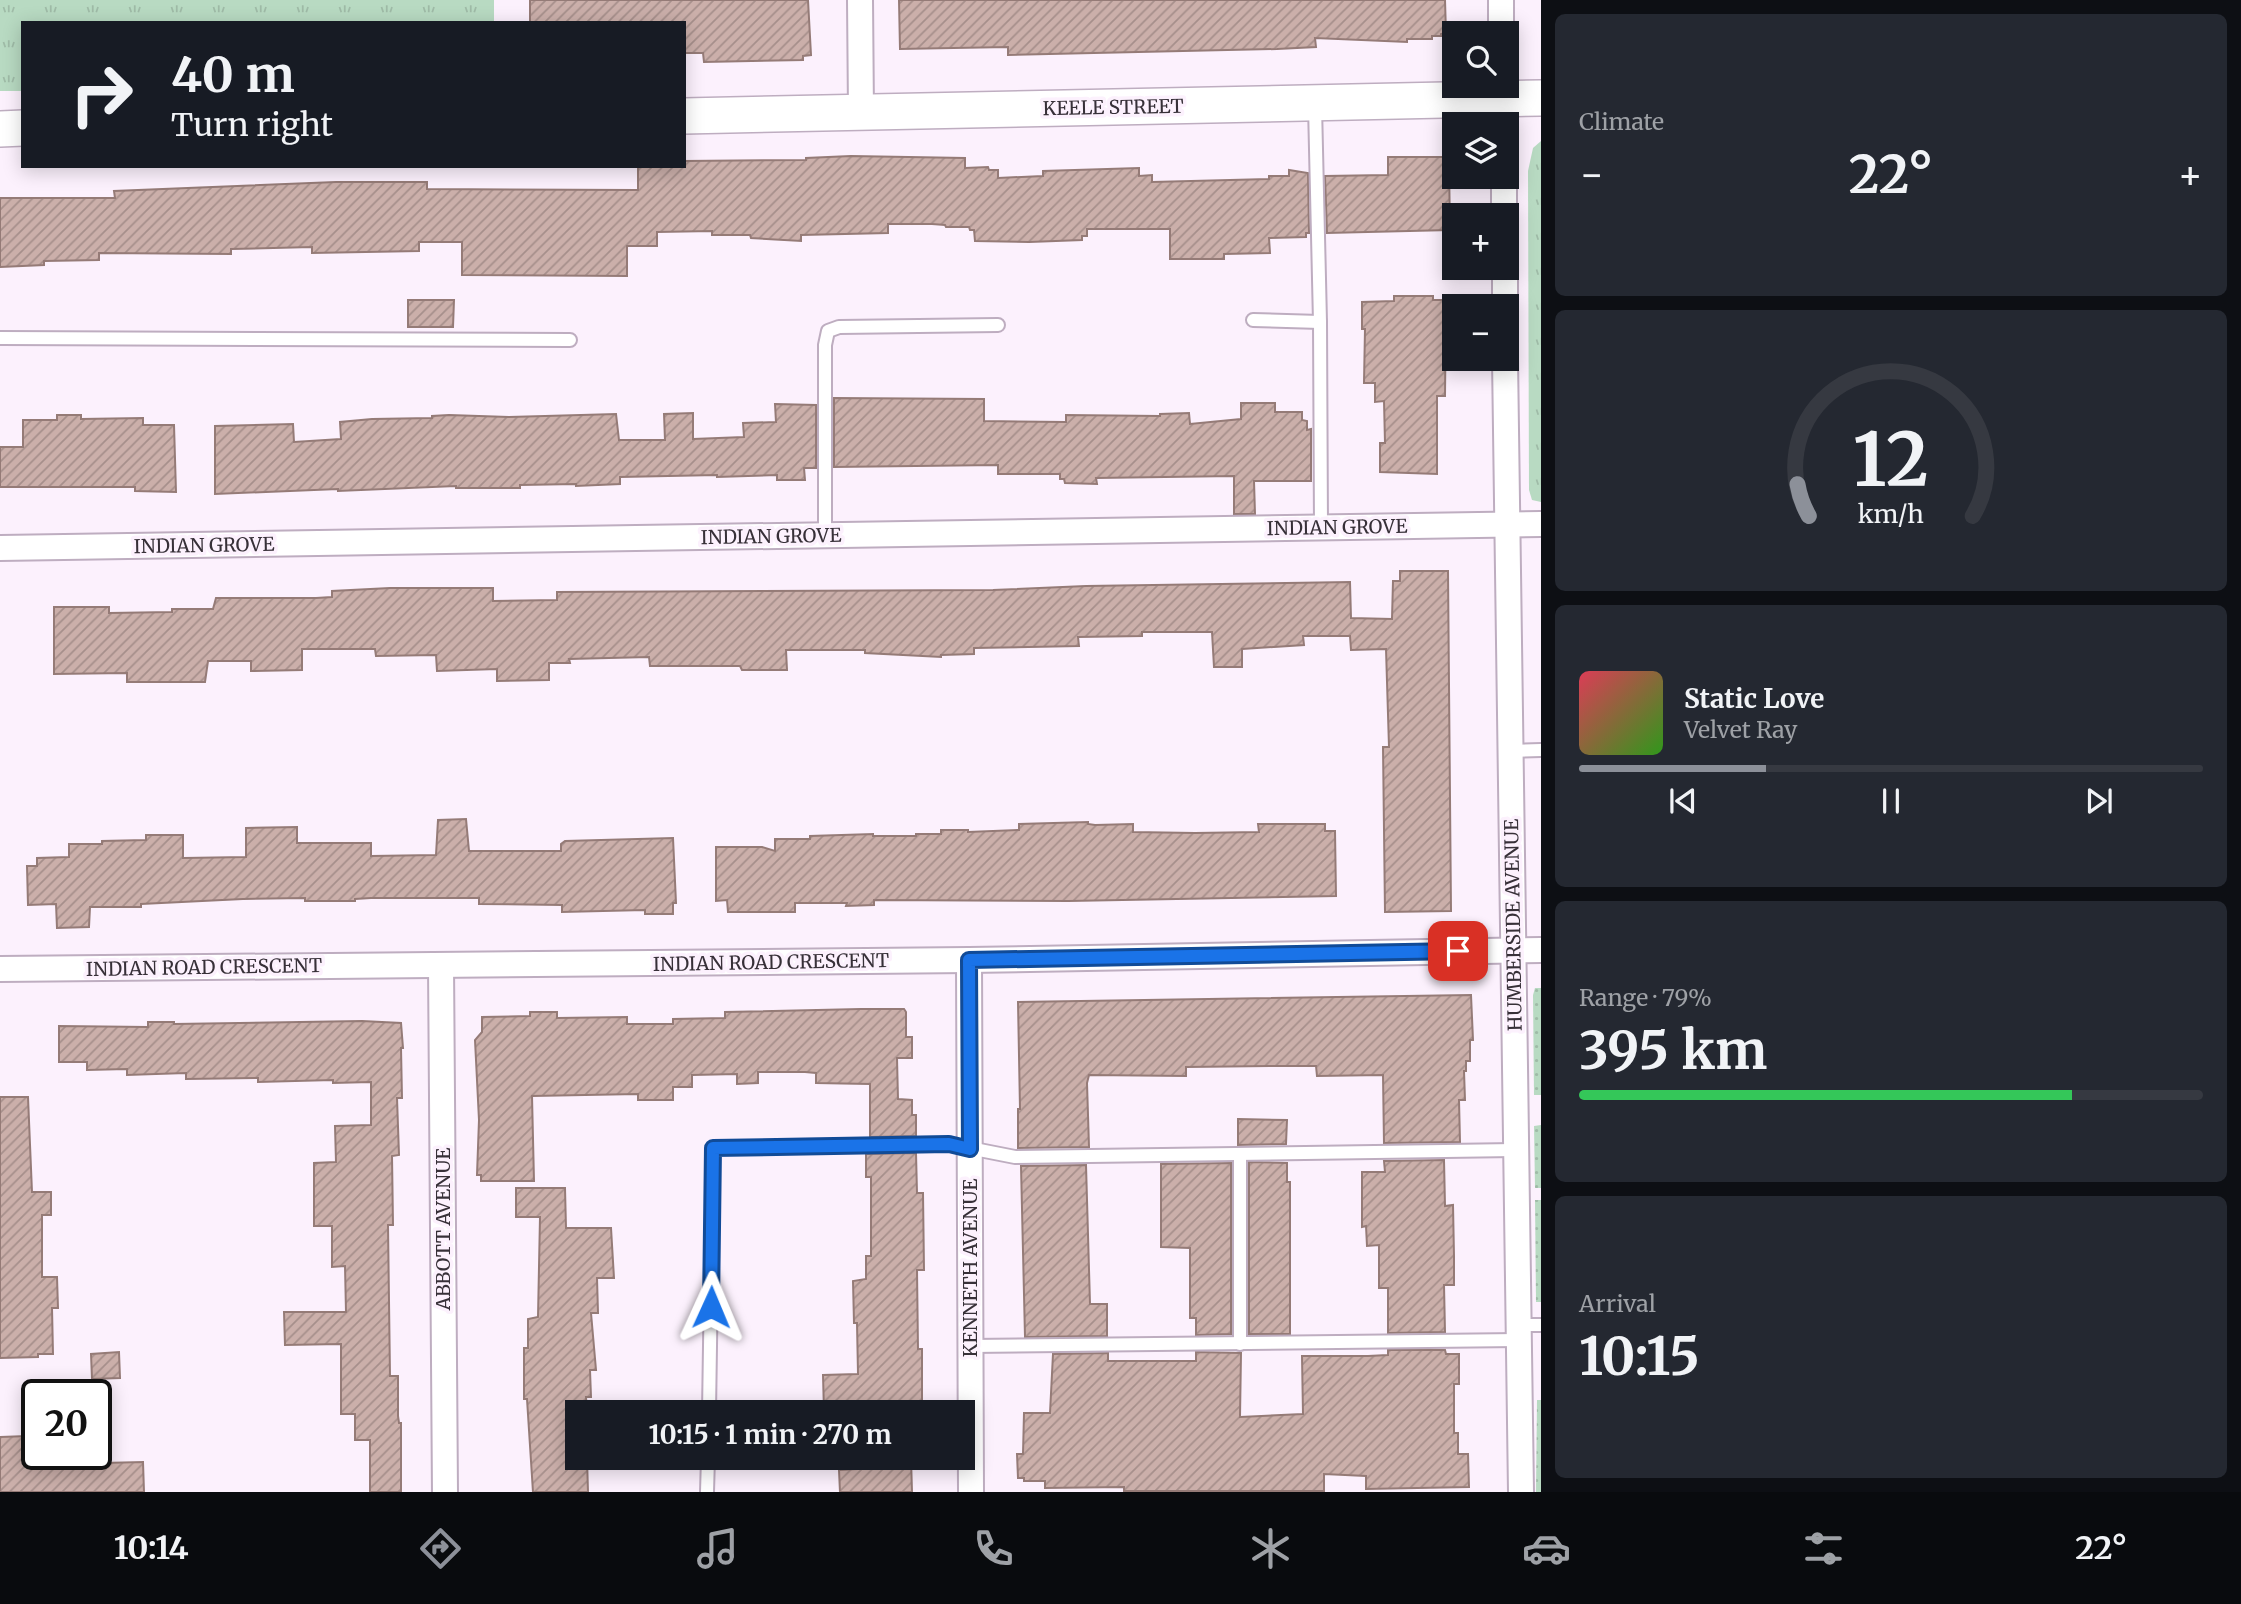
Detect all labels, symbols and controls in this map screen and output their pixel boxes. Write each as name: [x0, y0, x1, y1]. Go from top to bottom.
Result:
map controls: [1442, 21, 1519, 371]
button: search: [1442, 21, 1519, 98]
text: 40 m: [171, 44, 295, 105]
icon: right: [56, 49, 147, 140]
street label: KEELE STREET: [1042, 94, 1184, 120]
text: Turn right: [171, 105, 333, 145]
text: Climate: [1579, 107, 1664, 136]
button: layers: [1442, 112, 1519, 189]
text: 22°: [1849, 142, 1933, 207]
text: −: [1579, 151, 1604, 198]
text: +: [2178, 151, 2203, 198]
button: +: [1442, 203, 1519, 280]
button: −: [1442, 294, 1519, 371]
text: 12: [1853, 415, 1929, 507]
text: km/h: [1858, 498, 1924, 530]
street label: INDIAN GROVE: [1266, 514, 1408, 540]
street label: INDIAN GROVE: [700, 523, 842, 549]
street label: INDIAN GROVE: [133, 532, 275, 558]
text: Static Love: [1684, 682, 1824, 715]
text: Velvet Ray: [1684, 715, 1797, 744]
icon: previous: [1664, 782, 1702, 820]
icon: pause: [1872, 782, 1910, 820]
icon: next: [2080, 782, 2118, 820]
street label: HUMBERSIDE AVENUE: [1499, 819, 1527, 1031]
pin: [1428, 921, 1488, 981]
icon: arrive: [1439, 932, 1477, 970]
street label: INDIAN ROAD CRESCENT: [653, 948, 889, 976]
street label: INDIAN ROAD CRESCENT: [86, 953, 322, 981]
text: Range · 79%: [1579, 983, 1712, 1012]
text: 395 km: [1579, 1018, 1767, 1083]
street label: ABBOTT AVENUE: [431, 1148, 455, 1311]
street label: KENNETH AVENUE: [958, 1179, 982, 1357]
position arrow: [674, 1270, 748, 1344]
text: Arrival: [1579, 1289, 1656, 1318]
text: 10:15: [1579, 1324, 1700, 1389]
speed limit sign: 20: [21, 1379, 112, 1470]
text: 10:15 · 1 min · 270 m: [648, 1418, 892, 1451]
icon: directions: [416, 1524, 465, 1573]
icon: music: [693, 1524, 742, 1573]
icon: phone: [969, 1524, 1018, 1573]
icon: climate: [1246, 1524, 1295, 1573]
icon: car: [1522, 1524, 1571, 1573]
icon: filters: [1799, 1524, 1848, 1573]
text: 10:14: [114, 1528, 189, 1568]
text: 22°: [2075, 1528, 2127, 1568]

